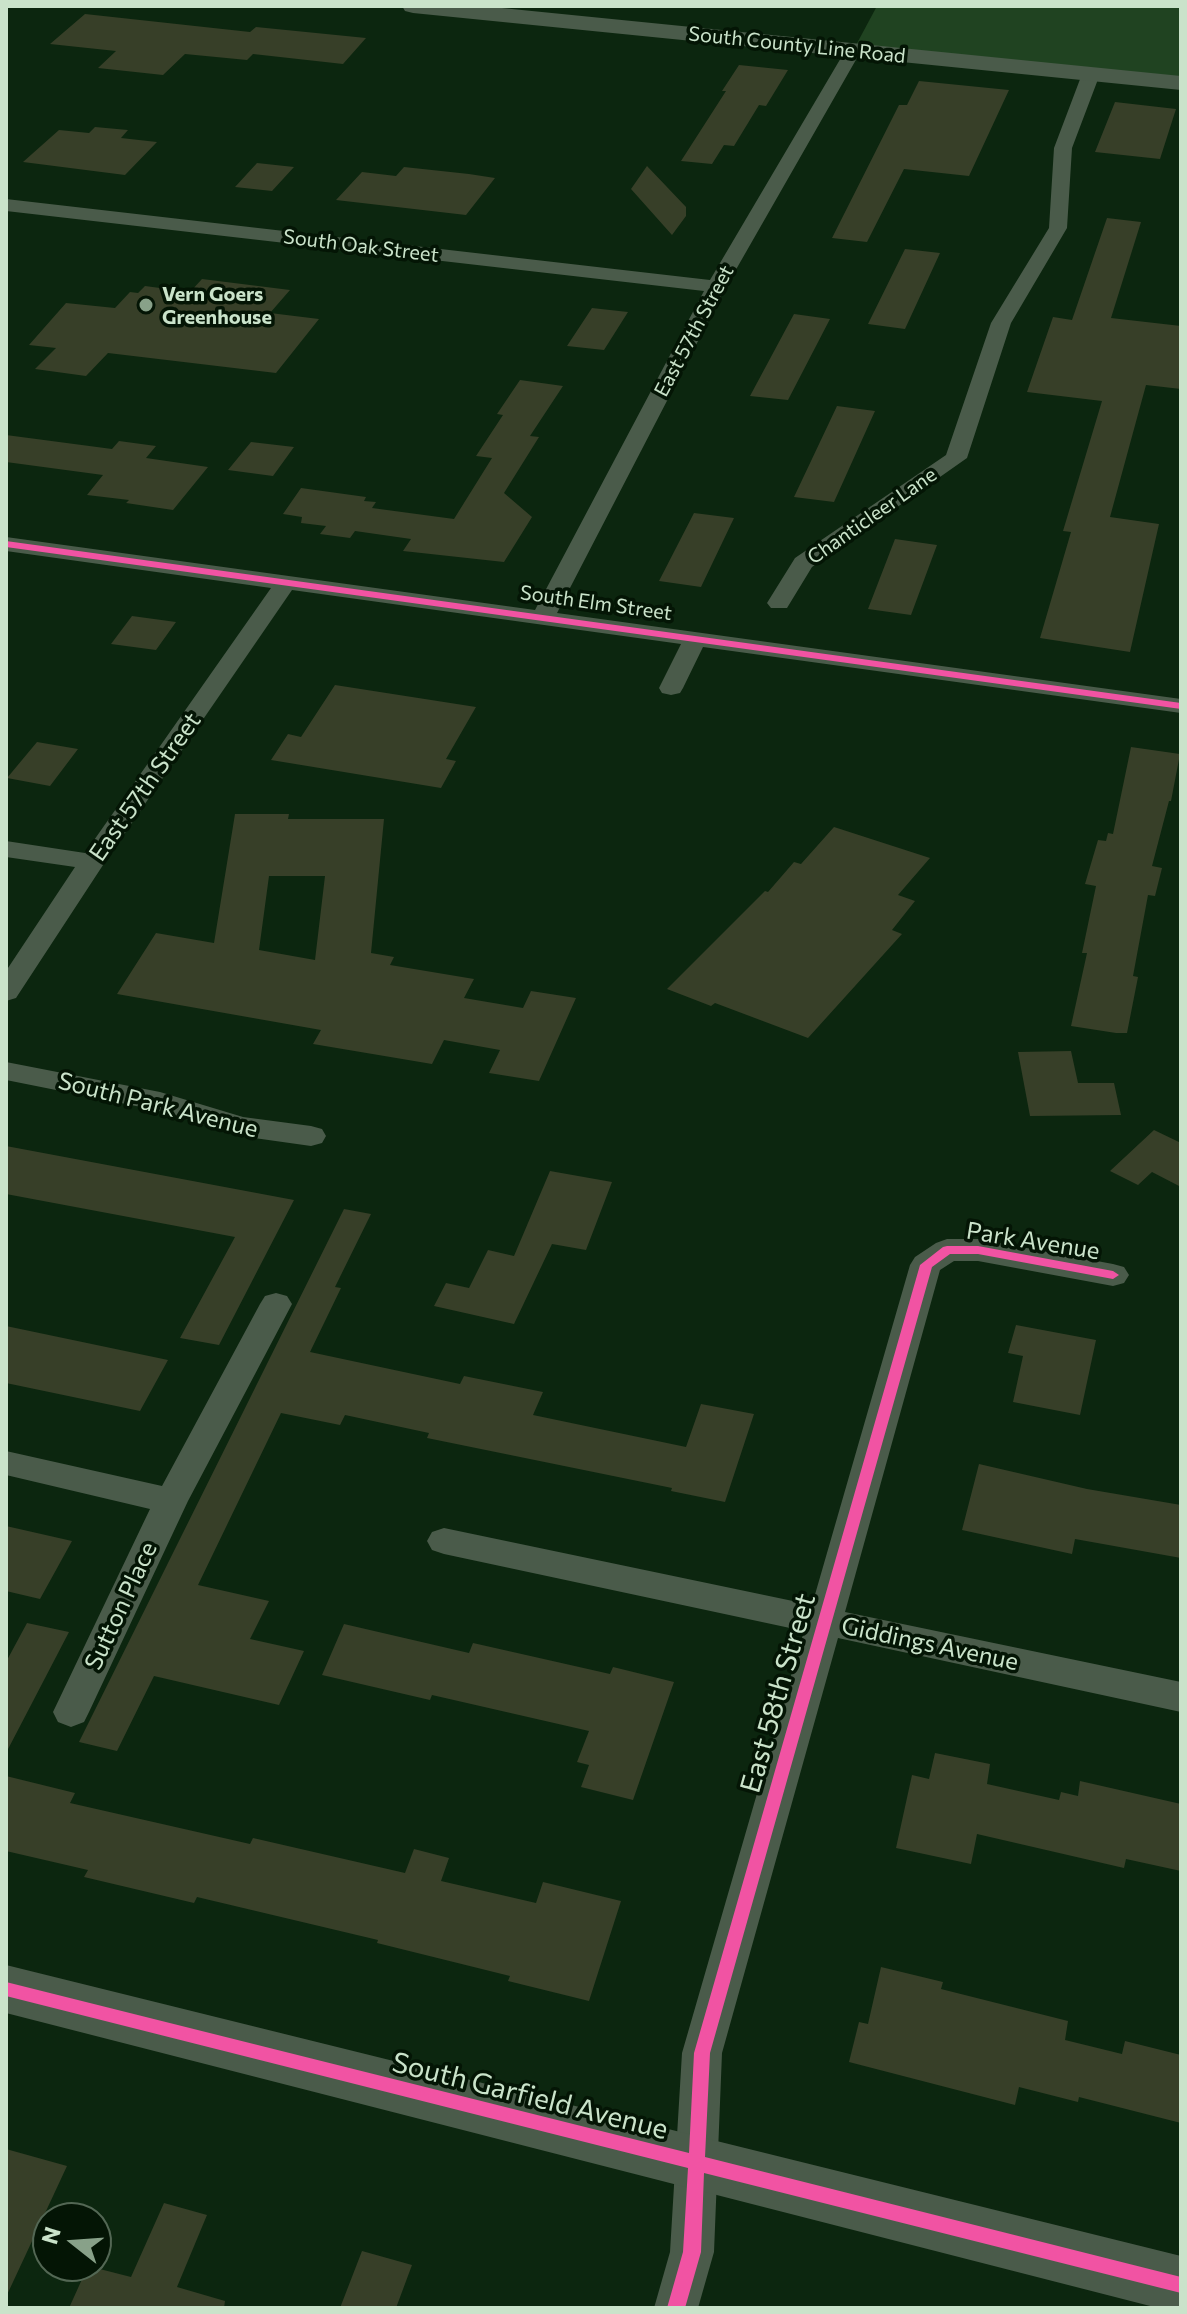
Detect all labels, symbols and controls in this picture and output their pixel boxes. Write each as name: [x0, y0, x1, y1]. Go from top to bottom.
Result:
street label: South County Line Road: [687, 22, 907, 68]
street label: South Oak Street: [282, 225, 440, 267]
street label: East 57th Street: [649, 261, 739, 401]
place label: Vern Goers Greenhouse: [162, 282, 272, 329]
marker: Vern Goers Greenhouse: [137, 296, 155, 314]
street label: Chanticleer Lane: [803, 463, 941, 569]
street label: South Elm Street: [519, 580, 673, 626]
street label: East 57th Street: [83, 707, 207, 867]
street label: South Park Avenue: [55, 1066, 261, 1144]
street label: Park Avenue: [964, 1216, 1102, 1266]
street label: Sutton Place: [79, 1537, 163, 1675]
street label: East 58th Street: [733, 1589, 823, 1797]
street label: Giddings Avenue: [839, 1611, 1021, 1677]
street label: South Garfield Avenue: [389, 2045, 671, 2147]
north arrow: [32, 2202, 112, 2282]
text: N: [35, 2224, 66, 2247]

